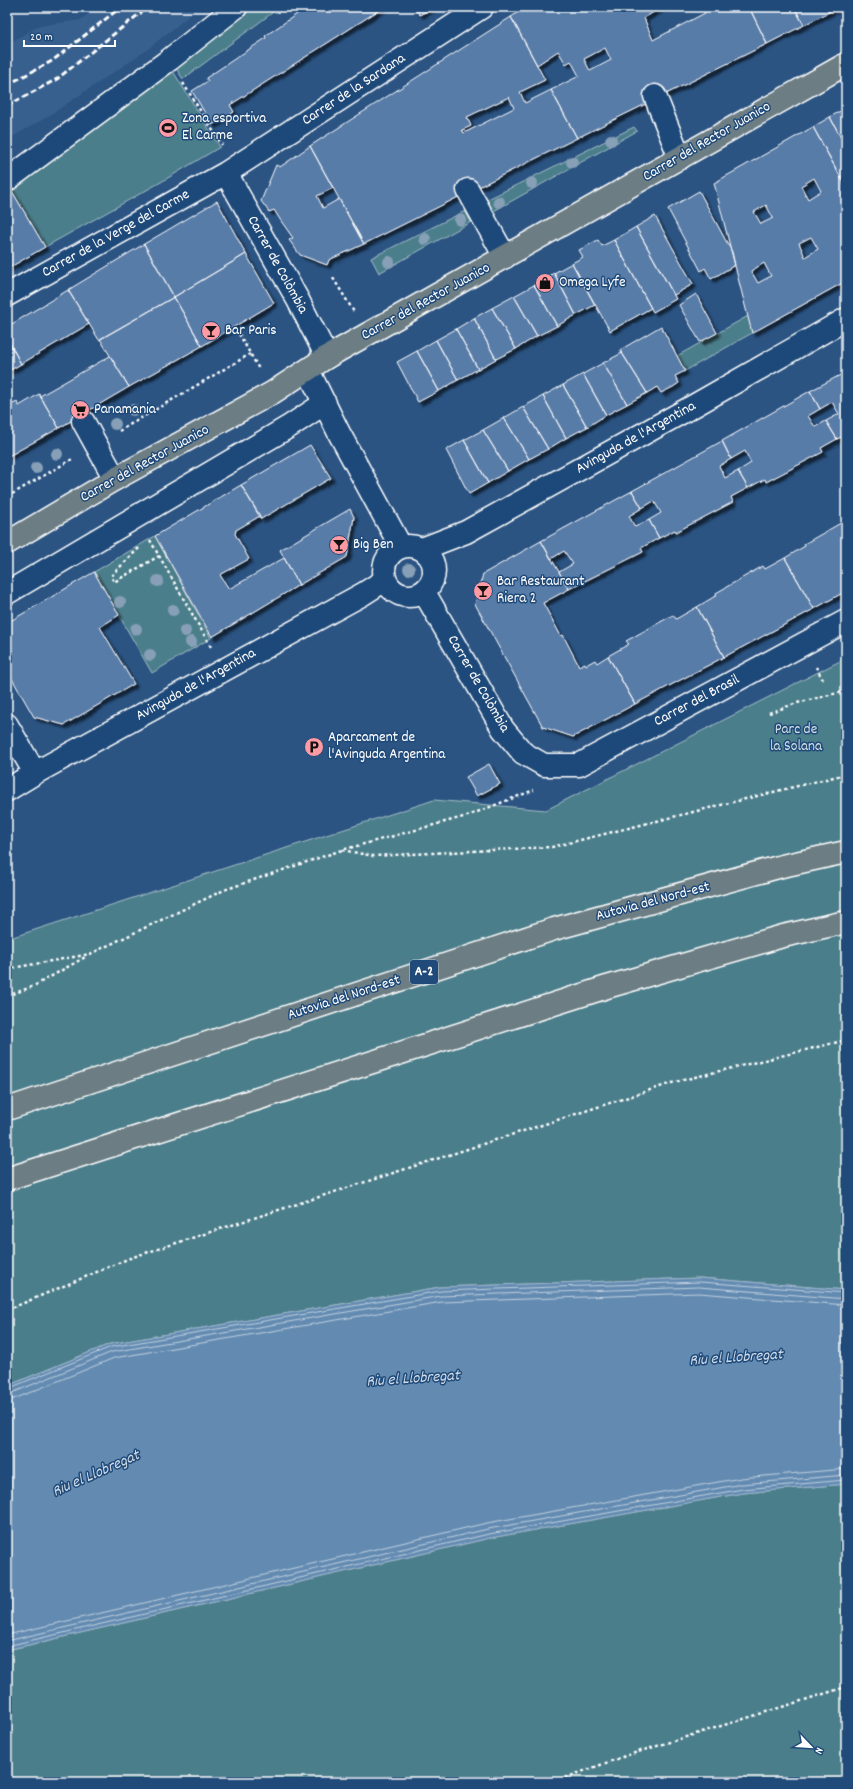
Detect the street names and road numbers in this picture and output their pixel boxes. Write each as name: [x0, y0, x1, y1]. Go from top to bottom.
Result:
street label: Carrer de la Sardana: [298, 48, 411, 132]
street label: Carrer del Rector Juanico: [639, 96, 775, 188]
street label: Carrer de la Verge del Carme: [38, 184, 194, 284]
street label: Carrer de Colòmbia: [241, 212, 314, 319]
street label: Carrer del Rector Juanico: [358, 257, 495, 347]
street label: Avinguda de l'Argentina: [572, 395, 701, 480]
street label: Carrer del Rector Juanico: [77, 419, 214, 509]
street label: Carrer de Colòmbia: [441, 631, 515, 738]
street label: Avinguda de l'Argentina: [132, 642, 261, 727]
street label: Carrer del Brasil: [650, 669, 744, 733]
street label: Autovia del Nord-est: [594, 876, 713, 928]
road number: A-2: [410, 960, 438, 984]
street label: Autovia del Nord-est: [285, 969, 404, 1027]

